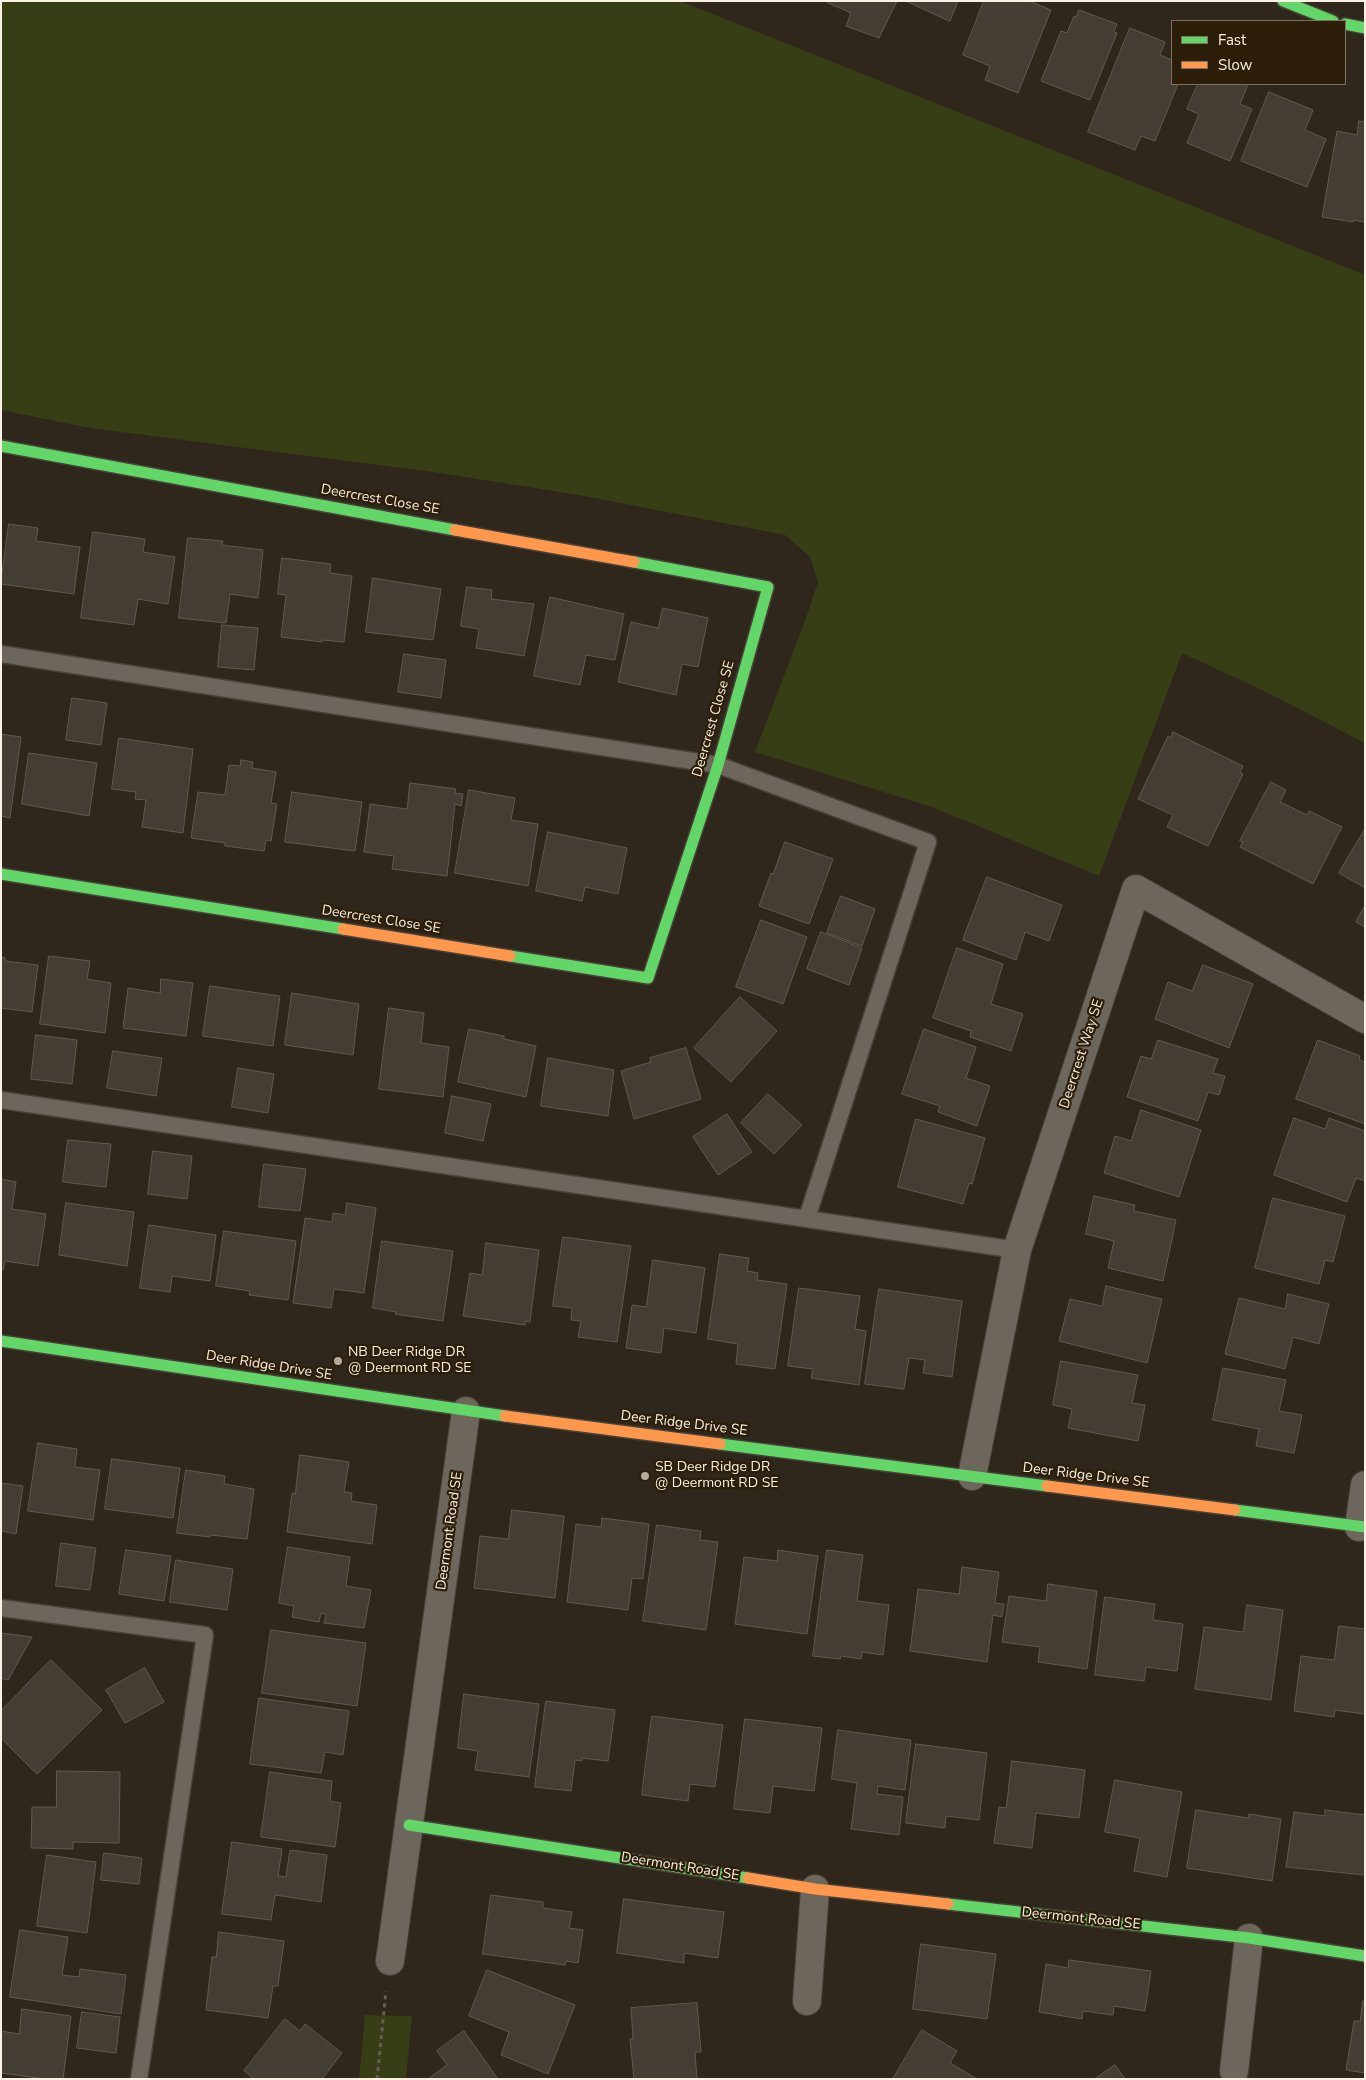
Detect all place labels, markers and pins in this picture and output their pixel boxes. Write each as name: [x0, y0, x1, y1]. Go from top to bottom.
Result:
place label: NB Deer Ridge DR @ Deermont RD SE: [348, 1345, 471, 1378]
marker: NB Deer Ridge DR @ Deermont RD SE: [332, 1355, 344, 1367]
place label: SB Deer Ridge DR @ Deermont RD SE: [655, 1460, 778, 1492]
marker: SB Deer Ridge DR @ Deermont RD SE: [639, 1470, 651, 1482]

